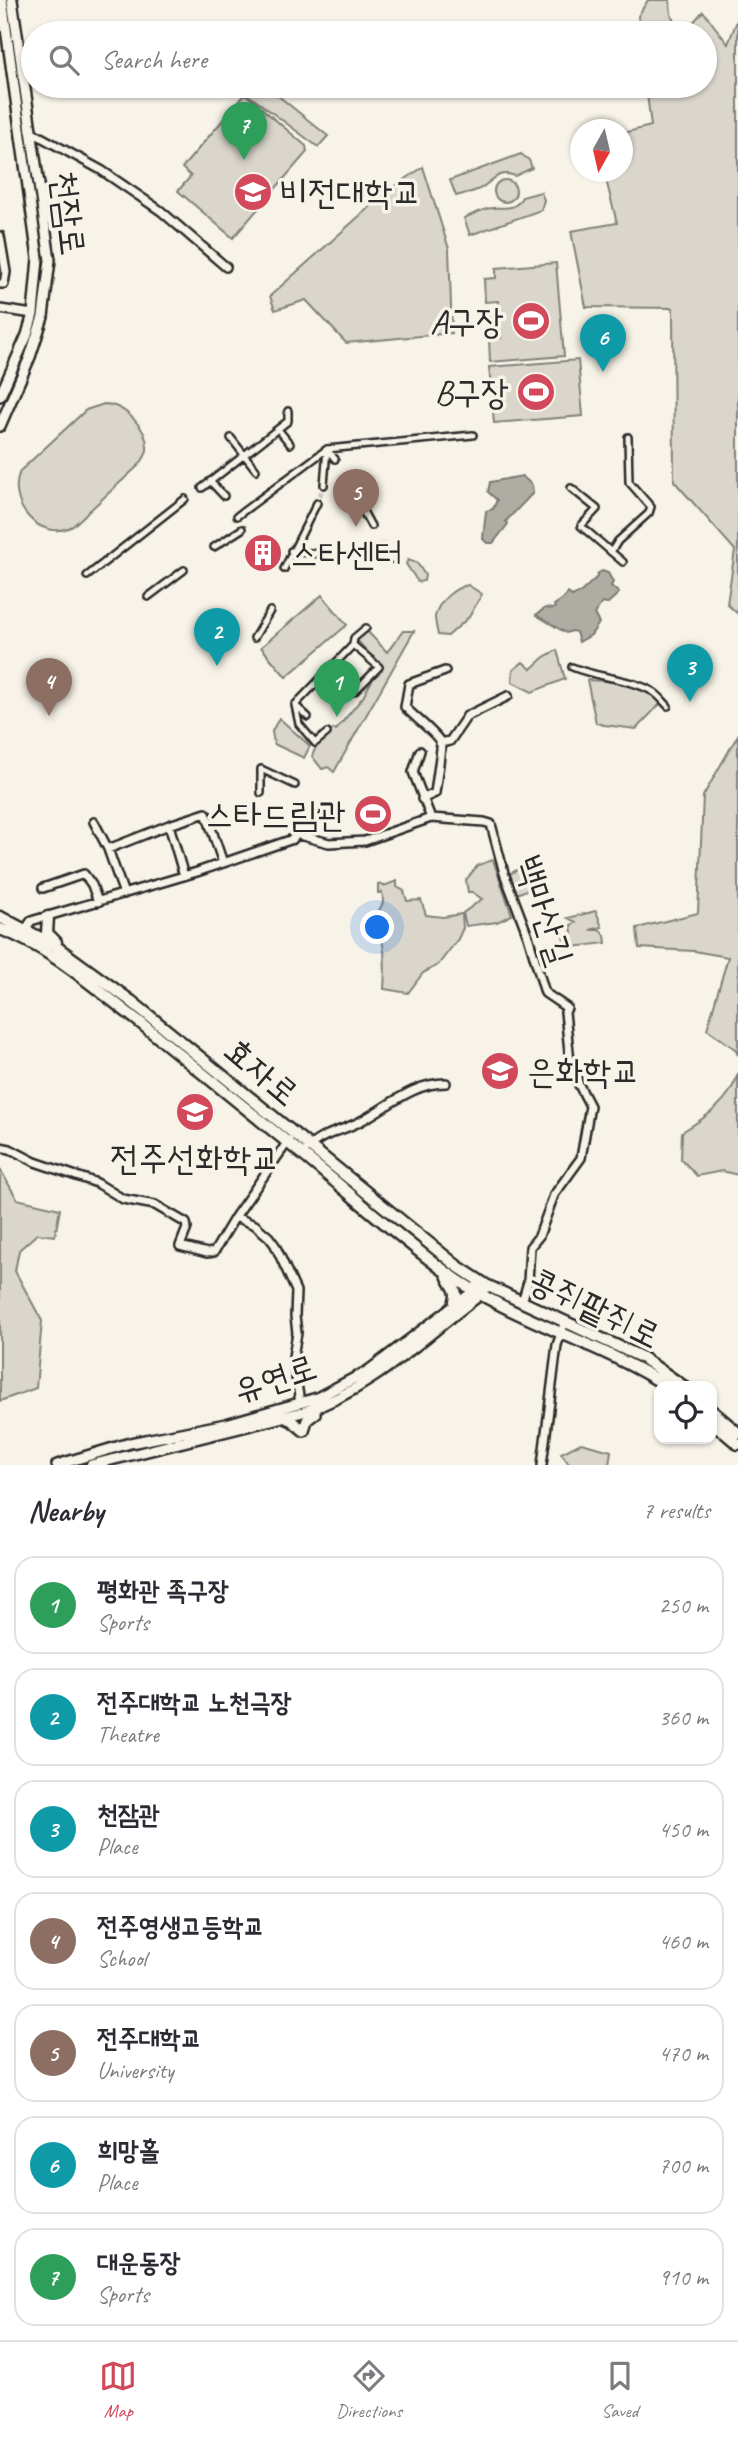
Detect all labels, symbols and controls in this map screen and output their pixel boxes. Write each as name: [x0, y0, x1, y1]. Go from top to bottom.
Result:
search box: [21, 21, 717, 98]
icon: search: [45, 41, 83, 79]
text: Search here: [101, 43, 207, 76]
pin: 7: [221, 102, 267, 160]
north arrow: [570, 119, 633, 182]
street label: 천잠로: [41, 168, 96, 258]
place label: 비전대학교: [280, 170, 421, 215]
school or university icon: 비전대학교: [232, 171, 274, 213]
place label: A구장: [430, 299, 504, 344]
sports icon: A구장: [510, 300, 552, 342]
pin: 6: [580, 314, 626, 372]
place label: B구장: [434, 370, 509, 415]
sports icon: B구장: [515, 371, 557, 413]
pin: 5: [333, 469, 379, 527]
place label: 스타센터: [290, 531, 403, 576]
building icon: 스타센터: [242, 532, 284, 574]
pin: 2: [194, 608, 240, 666]
pin: 3: [667, 644, 713, 702]
pin: 4: [26, 658, 72, 716]
pin: 1: [314, 659, 360, 717]
place label: 스타드림관: [205, 792, 346, 837]
sports icon: 스타드림관: [352, 793, 394, 835]
street label: 백마산길: [506, 850, 583, 971]
your location: [360, 910, 394, 944]
street label: 효자로: [215, 1027, 309, 1116]
place label: 은화학교: [527, 1049, 640, 1094]
school or university icon: 은화학교: [479, 1050, 521, 1092]
school or university icon: 전주선화학교: [174, 1091, 216, 1133]
place label: 전주선화학교: [111, 1136, 279, 1181]
street label: 콩쥐팥쥐로: [522, 1256, 668, 1359]
street label: 유연로: [228, 1344, 322, 1413]
map controls: [654, 1381, 717, 1444]
button: locate: [654, 1381, 717, 1444]
text: Nearby: [28, 1492, 104, 1530]
text: 7 results: [643, 1496, 710, 1525]
text: 평화관 족구장: [97, 1574, 229, 1607]
text: 1: [48, 1591, 58, 1620]
text: 250 m: [659, 1591, 708, 1620]
text: Sports: [97, 1608, 149, 1637]
text: 전주대학교 노천극장: [97, 1686, 292, 1719]
text: 2: [48, 1703, 58, 1732]
text: 360 m: [659, 1703, 708, 1732]
text: Theatre: [97, 1720, 159, 1749]
text: 천잠관: [97, 1798, 160, 1831]
text: 3: [48, 1815, 58, 1844]
text: 450 m: [659, 1815, 708, 1844]
text: Place: [97, 1832, 137, 1861]
text: 전주영생고등학교: [97, 1910, 264, 1943]
text: 4: [48, 1927, 58, 1956]
text: 460 m: [659, 1927, 708, 1956]
text: School: [97, 1944, 146, 1973]
text: 전주대학교: [97, 2022, 202, 2055]
text: 5: [48, 2039, 58, 2068]
text: 470 m: [659, 2039, 708, 2068]
text: University: [97, 2056, 174, 2085]
text: 희망홀: [97, 2134, 160, 2167]
text: 6: [48, 2151, 58, 2180]
text: 700 m: [659, 2151, 708, 2180]
text: Place: [97, 2168, 137, 2197]
text: 대운동장: [97, 2246, 181, 2279]
text: 7: [48, 2263, 58, 2292]
text: 910 m: [659, 2263, 708, 2292]
text: Sports: [97, 2280, 149, 2309]
tab: Map: [99, 2357, 137, 2423]
tab: Directions: [336, 2357, 402, 2423]
tab: Saved: [601, 2357, 639, 2423]

